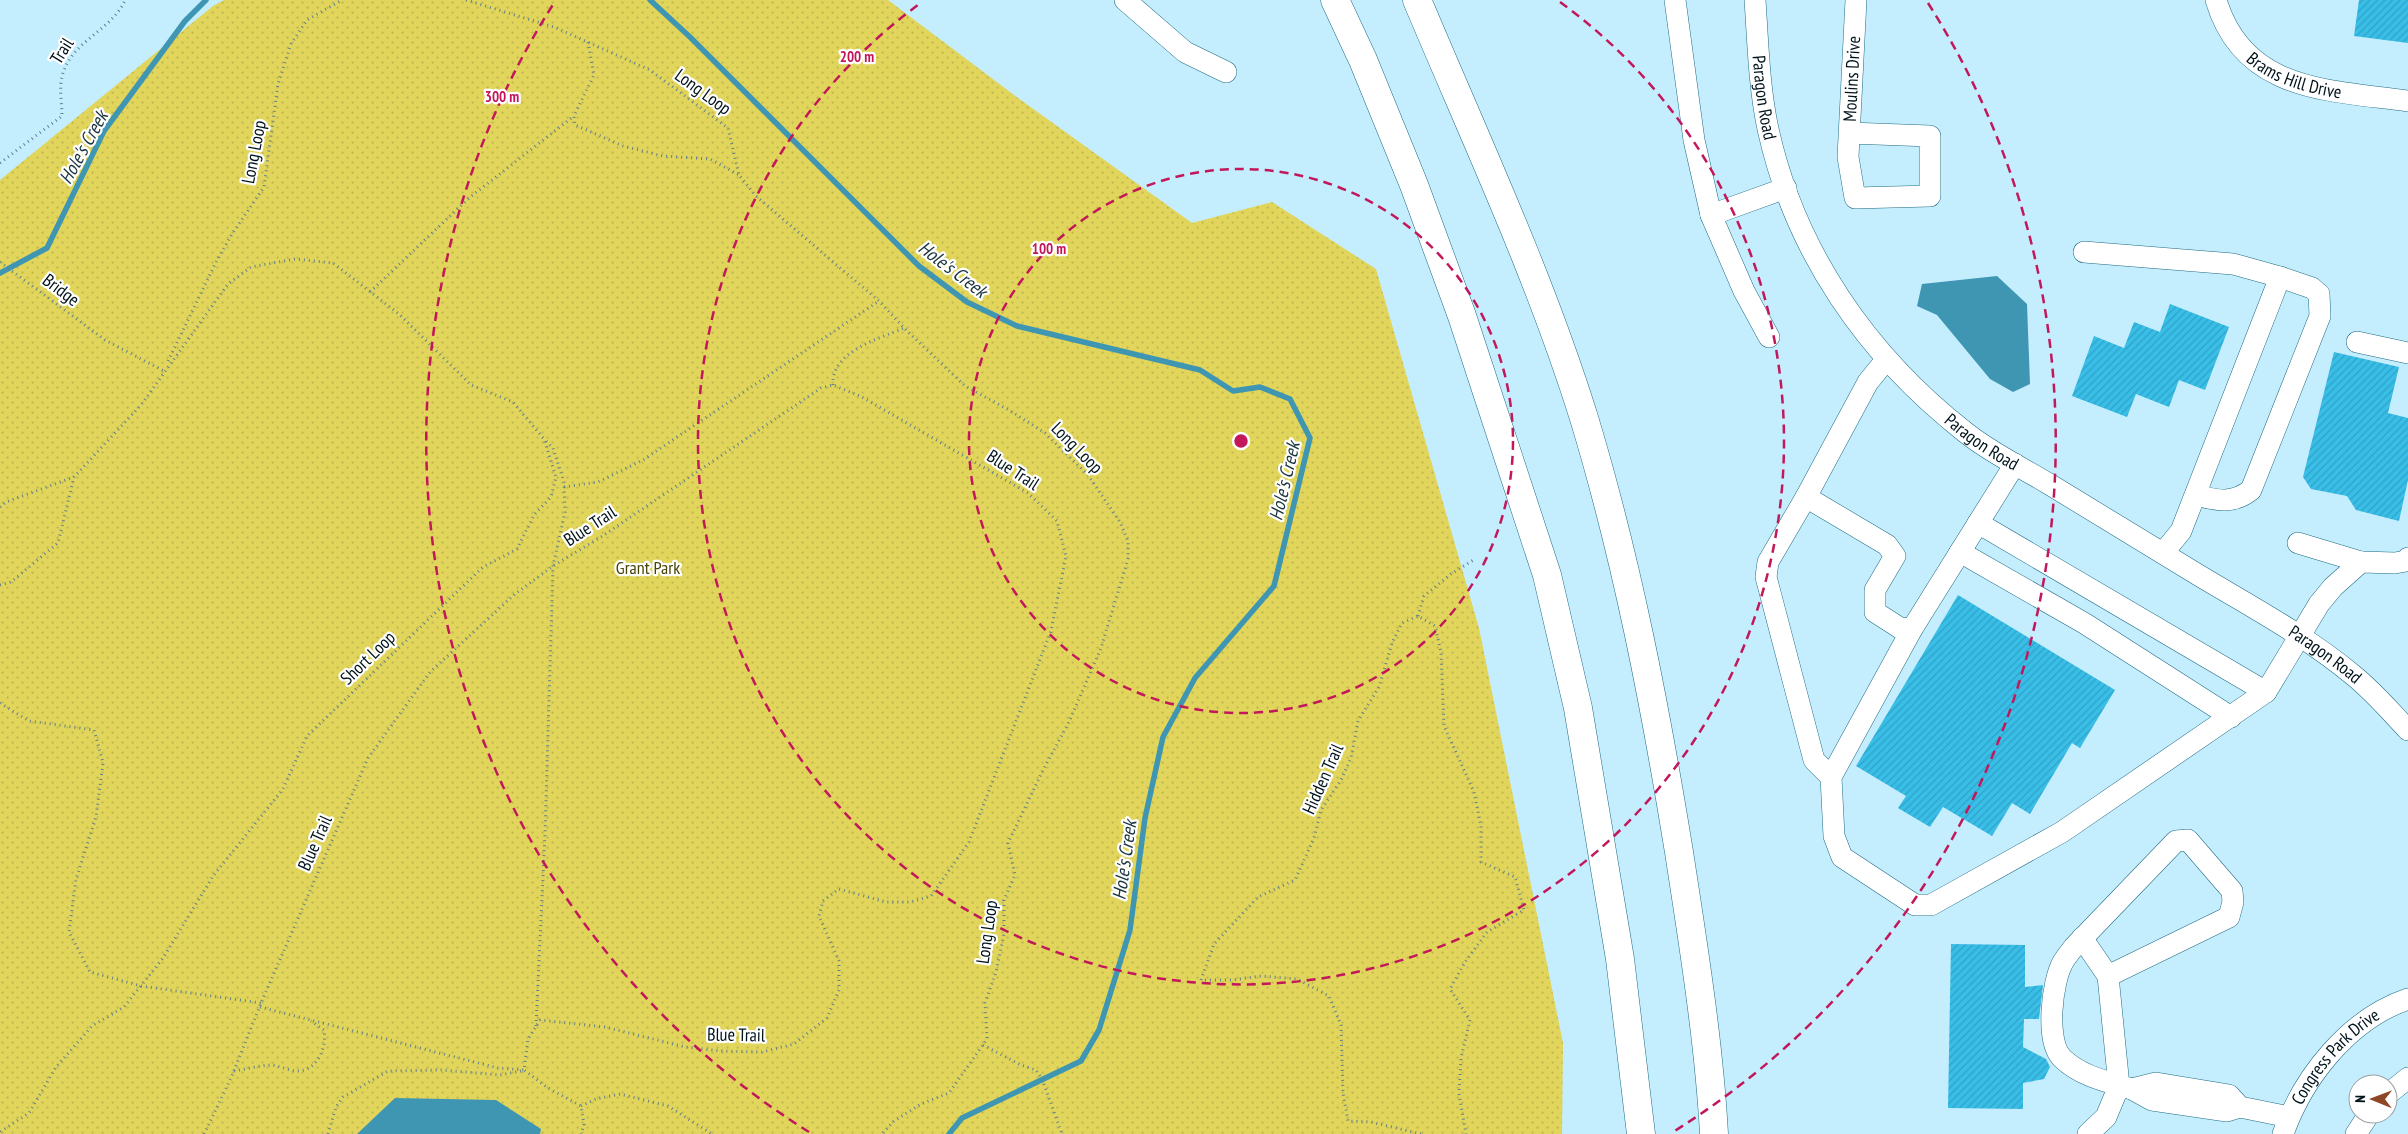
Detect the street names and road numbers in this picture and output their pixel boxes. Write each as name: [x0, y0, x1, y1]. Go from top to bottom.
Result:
street label: Trail: [45, 33, 79, 68]
street label: Moulins Drive: [1838, 35, 1865, 122]
street label: Brams Hill Drive: [2242, 47, 2343, 103]
street label: Paragon Road: [1748, 54, 1782, 142]
street label: Long Loop: [671, 63, 736, 120]
street label: Long Loop: [236, 118, 271, 186]
street label: Bridge: [38, 268, 84, 311]
street label: Paragon Road: [1940, 408, 2023, 475]
street label: Long Loop: [1047, 417, 1108, 479]
street label: Blue Trail: [983, 444, 1045, 495]
street label: Blue Trail: [559, 500, 621, 551]
street label: Paragon Road: [2284, 620, 2367, 688]
street label: Short Loop: [335, 626, 400, 689]
street label: Hidden Trail: [1297, 739, 1349, 818]
street label: Blue Trail: [292, 811, 337, 874]
street label: Long Loop: [971, 898, 1002, 965]
street label: Congress Park Drive: [2286, 1003, 2383, 1108]
street label: Blue Trail: [707, 1022, 766, 1047]

